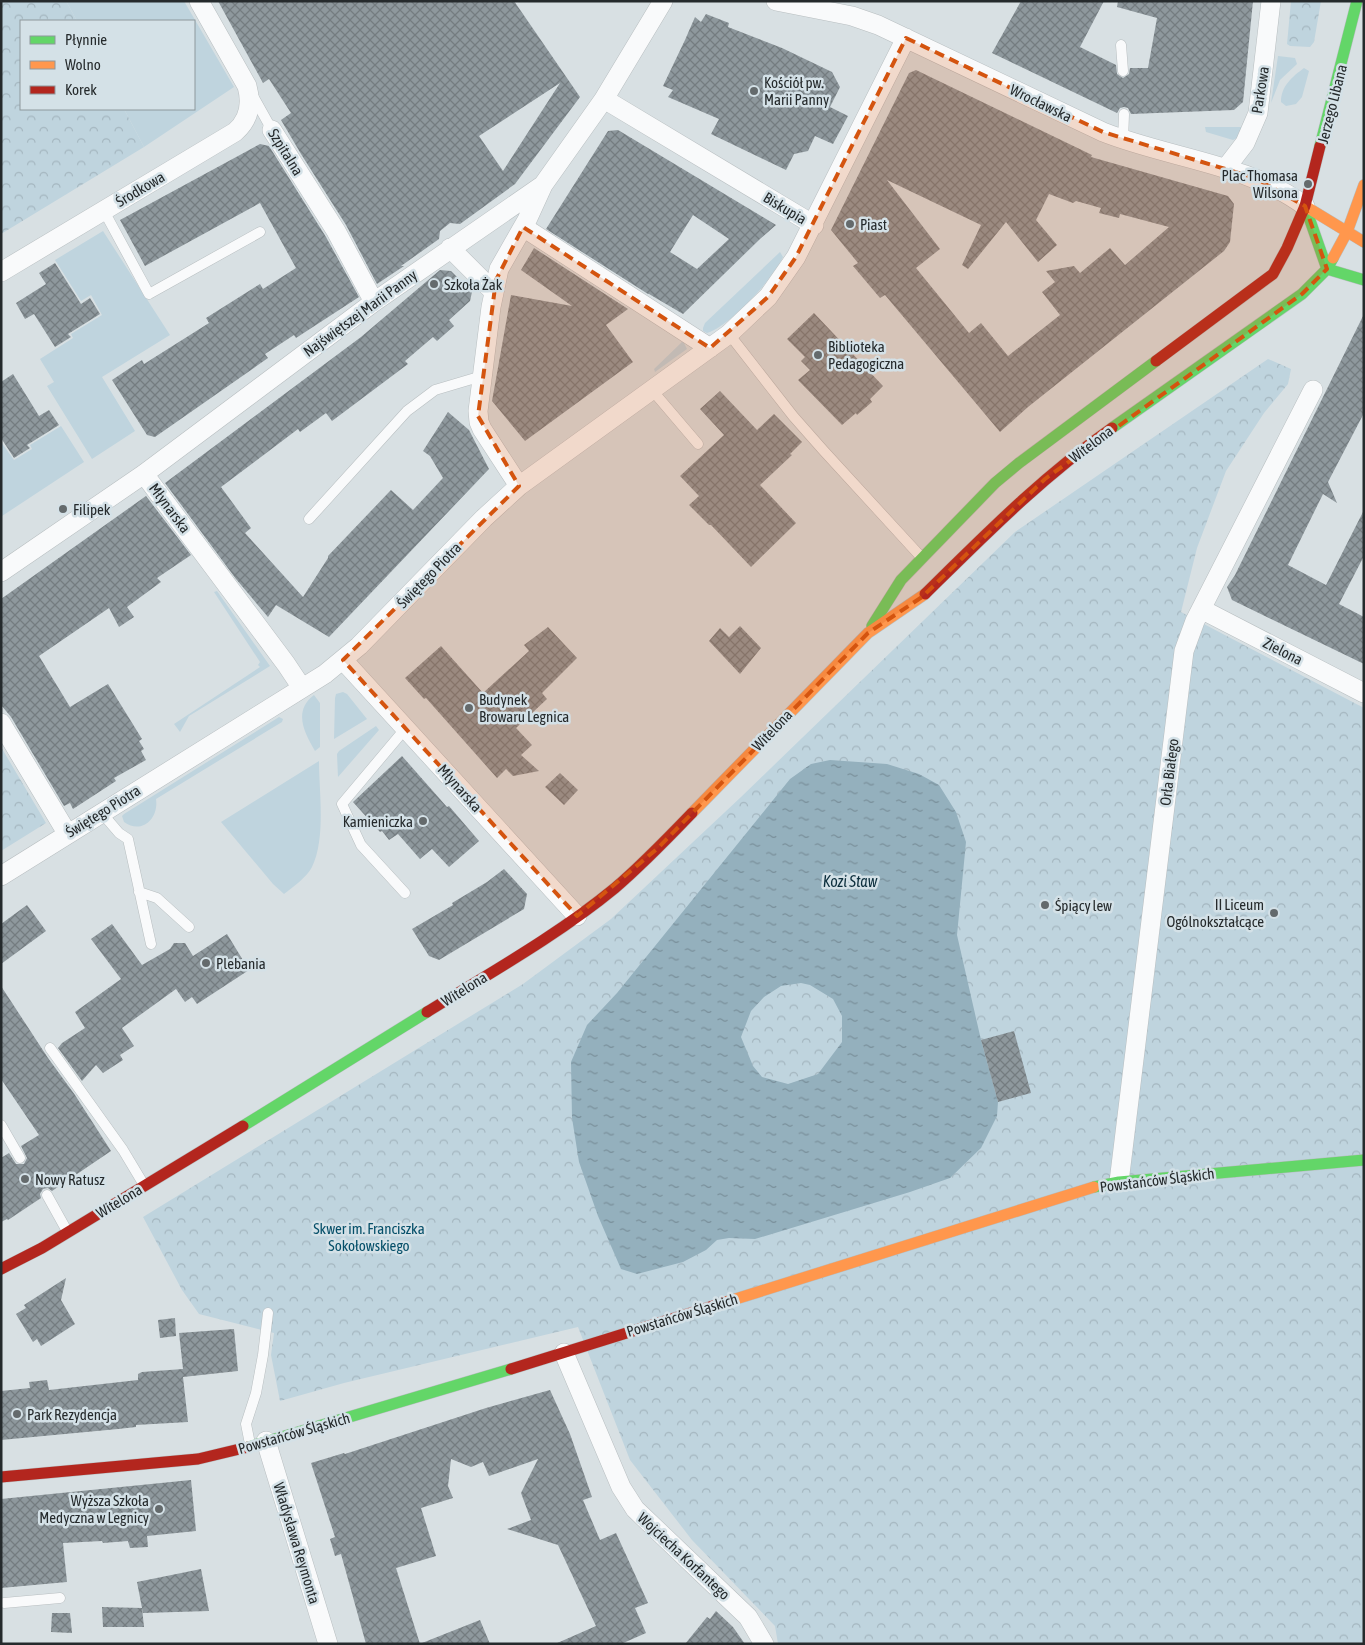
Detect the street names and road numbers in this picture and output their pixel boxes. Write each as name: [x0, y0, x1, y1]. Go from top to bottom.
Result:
street label: Jerzego Libana: [1314, 63, 1350, 145]
street label: Parkowa: [1248, 65, 1272, 115]
street label: Wrocławska: [1007, 81, 1075, 125]
street label: Szpitalna: [265, 126, 307, 178]
street label: Środkowa: [113, 168, 167, 210]
street label: Biskupia: [760, 189, 810, 227]
street label: Najświętszej Marii Panny: [300, 266, 420, 360]
street label: Witelona: [1066, 422, 1116, 466]
street label: Młynarska: [146, 480, 194, 536]
street label: Świętego Piotra: [394, 539, 465, 611]
street label: Zielona: [1260, 634, 1306, 668]
street label: Witelona: [748, 706, 796, 754]
street label: Orła Białego: [1156, 737, 1182, 807]
street label: Młynarska: [434, 761, 486, 815]
street label: Świętego Piotra: [63, 781, 143, 841]
street label: Witelona: [438, 968, 490, 1010]
street label: Powstańców Śląskich: [1099, 1165, 1215, 1195]
street label: Witelona: [93, 1181, 145, 1221]
street label: Powstańców Śląskich: [624, 1290, 740, 1340]
street label: Powstańców Śląskich: [236, 1409, 352, 1457]
street label: Władysława Reymonta: [270, 1480, 324, 1606]
street label: Wojciecha Korfantego: [635, 1509, 733, 1603]

